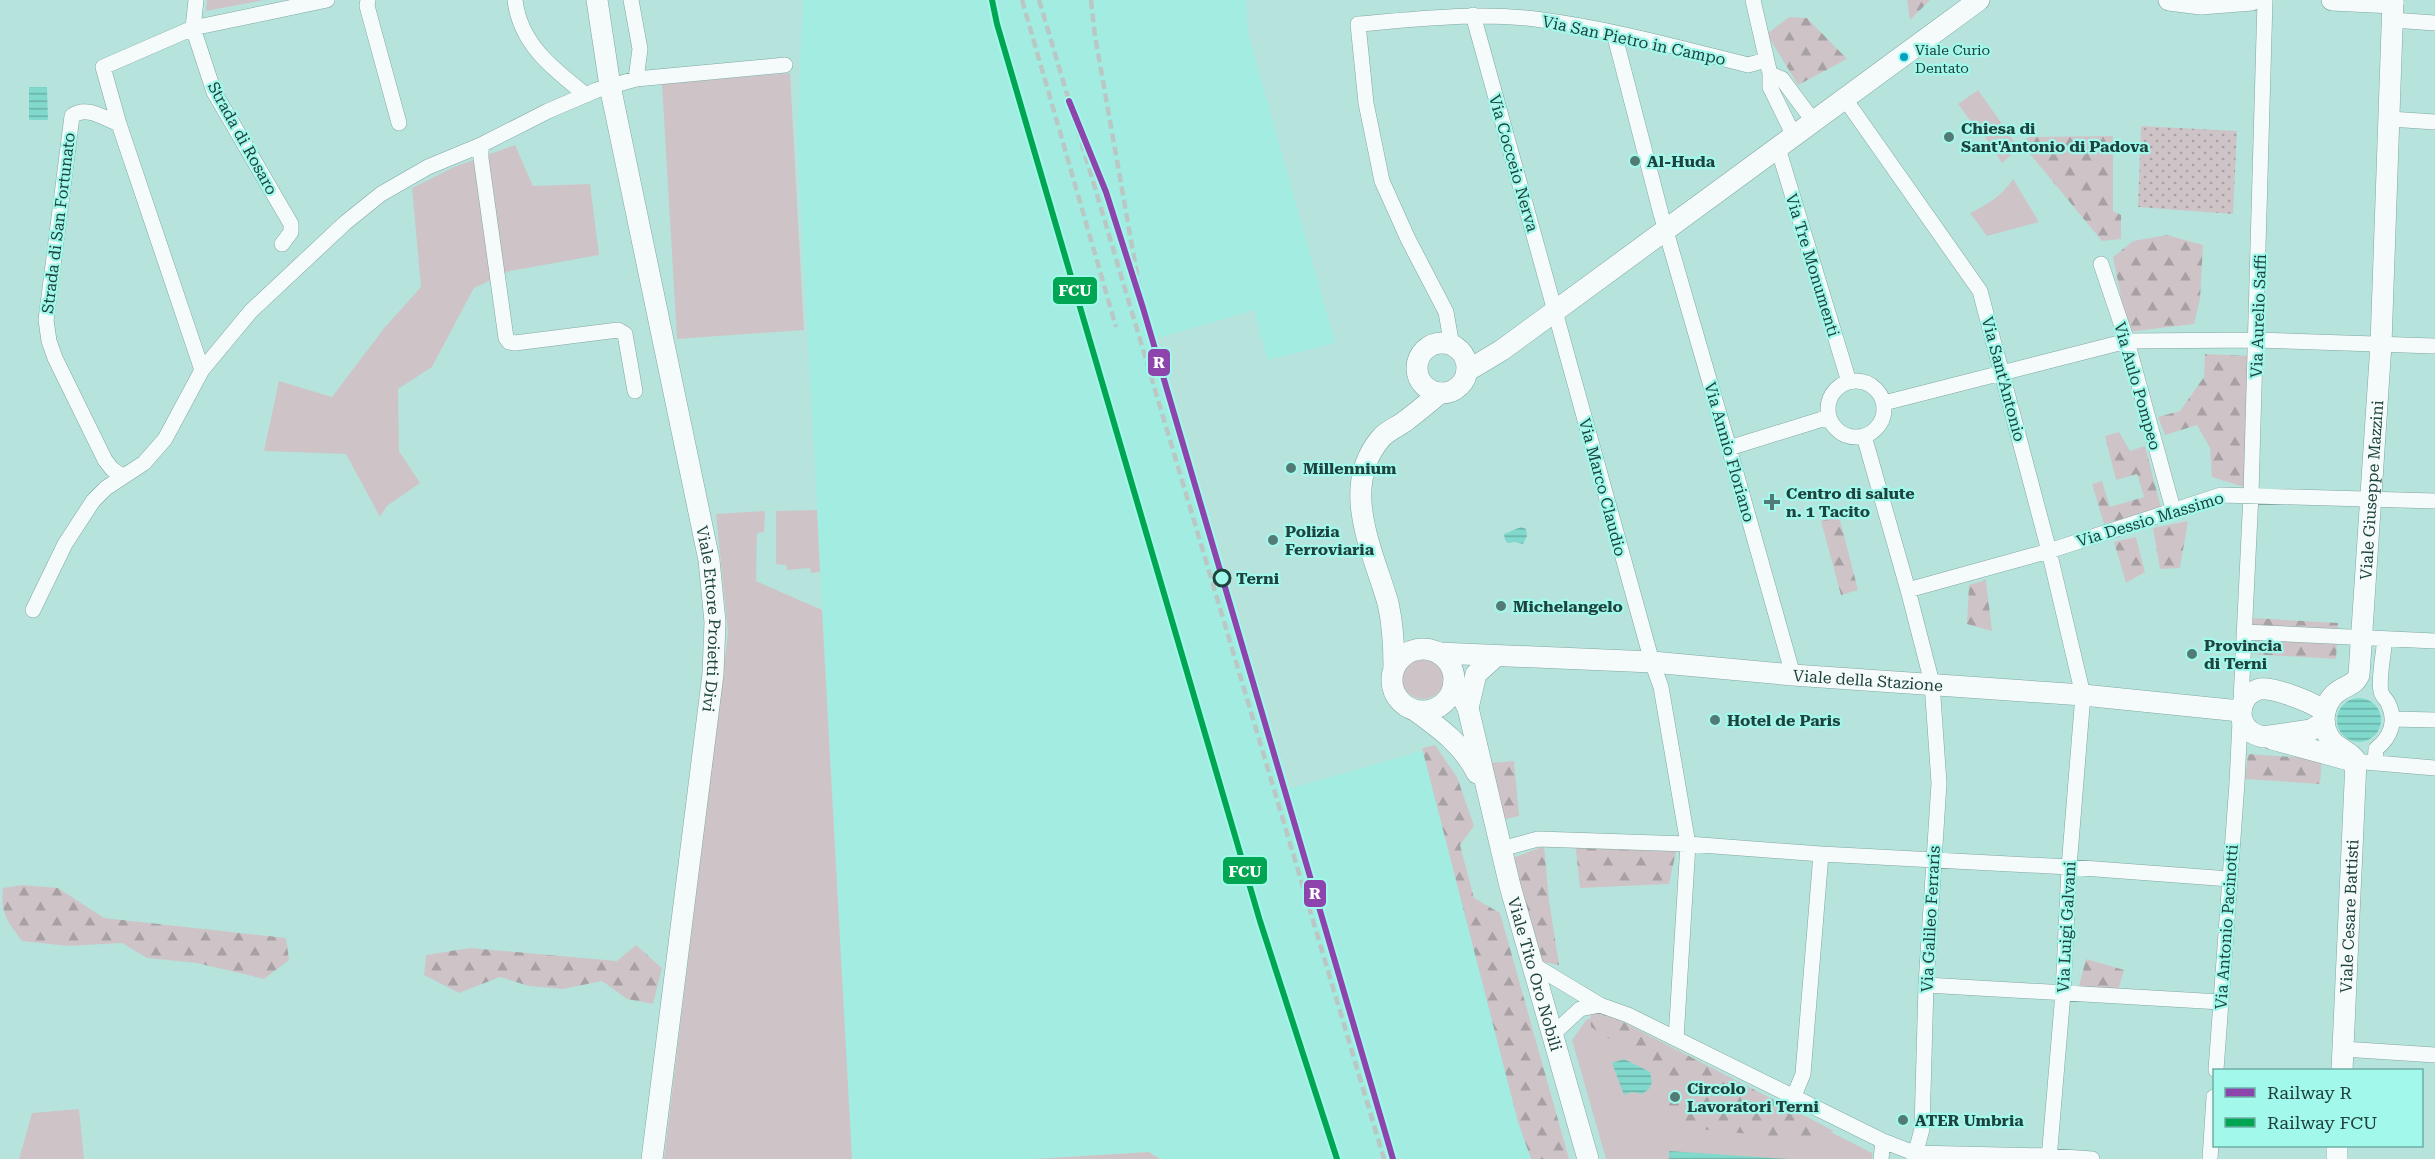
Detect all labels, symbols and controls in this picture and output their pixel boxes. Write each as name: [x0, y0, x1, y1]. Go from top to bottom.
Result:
street label: Via San Pietro in Campo: [1540, 12, 1728, 69]
place label: Viale Curio Dentato: [1915, 42, 1990, 76]
marker: Viale Curio Dentato: [1898, 51, 1910, 63]
street label: Strada di Rosaro: [204, 78, 282, 198]
street label: Via Cocceio Nerva: [1485, 92, 1542, 234]
place label: Chiesa di Sant'Antonio di Padova: [1961, 119, 2149, 156]
marker: Chiesa di Sant'Antonio di Padova: [1942, 130, 1956, 144]
street label: Strada di San Fortunato: [38, 131, 79, 315]
place label: Al-Huda: [1647, 152, 1716, 171]
marker: Al-Huda: [1628, 154, 1642, 168]
street label: Via Tre Monumenti: [1782, 191, 1843, 339]
street label: Via Aurelio Saffi: [2247, 254, 2270, 378]
line badge: FCU: [1052, 276, 1098, 305]
text: FCU: [1058, 281, 1092, 300]
street label: Via Sant'Antonio: [1978, 315, 2029, 444]
street label: Via Aulo Pompeo: [2110, 320, 2165, 453]
line badge: R: [1147, 348, 1171, 377]
text: R: [1153, 353, 1165, 372]
street label: Via Annio Floriano: [1700, 380, 1759, 524]
street label: Viale Giuseppe Mazzini: [2356, 400, 2387, 580]
street label: Via Marco Claudio: [1575, 416, 1630, 558]
place label: Millennium: [1303, 459, 1397, 478]
marker: Millennium: [1284, 461, 1298, 475]
place label: Centro di salute n. 1 Tacito: [1786, 484, 1915, 521]
street label: Via Dessio Massimo: [2074, 488, 2226, 551]
marker: Centro di salute n. 1 Tacito: [1763, 493, 1781, 511]
place label: Polizia Ferroviaria: [1285, 522, 1375, 559]
street label: Viale Ettore Proietti Divi: [692, 524, 724, 713]
marker: Polizia Ferroviaria: [1266, 533, 1280, 547]
marker: Terni: [1213, 569, 1231, 587]
place label: Terni: [1236, 569, 1280, 588]
place label: Michelangelo: [1513, 597, 1623, 616]
marker: Michelangelo: [1494, 599, 1508, 613]
place label: Provincia di Terni: [2204, 636, 2283, 673]
marker: Provincia di Terni: [2185, 647, 2199, 661]
street label: Viale della Stazione: [1792, 666, 1944, 695]
place label: Hotel de Paris: [1727, 711, 1840, 730]
marker: Hotel de Paris: [1708, 713, 1722, 727]
street label: Viale Cesare Battisti: [2336, 839, 2362, 993]
street label: Via Antonio Pacinotti: [2211, 844, 2242, 1010]
street label: Via Galileo Ferraris: [1917, 845, 1944, 993]
line badge: FCU: [1222, 856, 1268, 885]
street label: Via Luigi Galvani: [2054, 861, 2079, 993]
text: FCU: [1228, 862, 1262, 881]
line badge: R: [1303, 879, 1327, 908]
text: R: [1309, 884, 1321, 903]
street label: Viale Tito Oro Nobili: [1504, 895, 1566, 1053]
legend: [2213, 1069, 2423, 1147]
place label: Circolo Lavoratori Terni: [1687, 1079, 1819, 1116]
text: Railway R: [2267, 1082, 2353, 1103]
marker: Circolo Lavoratori Terni: [1668, 1090, 1682, 1104]
place label: ATER Umbria: [1915, 1111, 2024, 1130]
text: Railway FCU: [2267, 1112, 2378, 1133]
marker: ATER Umbria: [1896, 1113, 1910, 1127]

